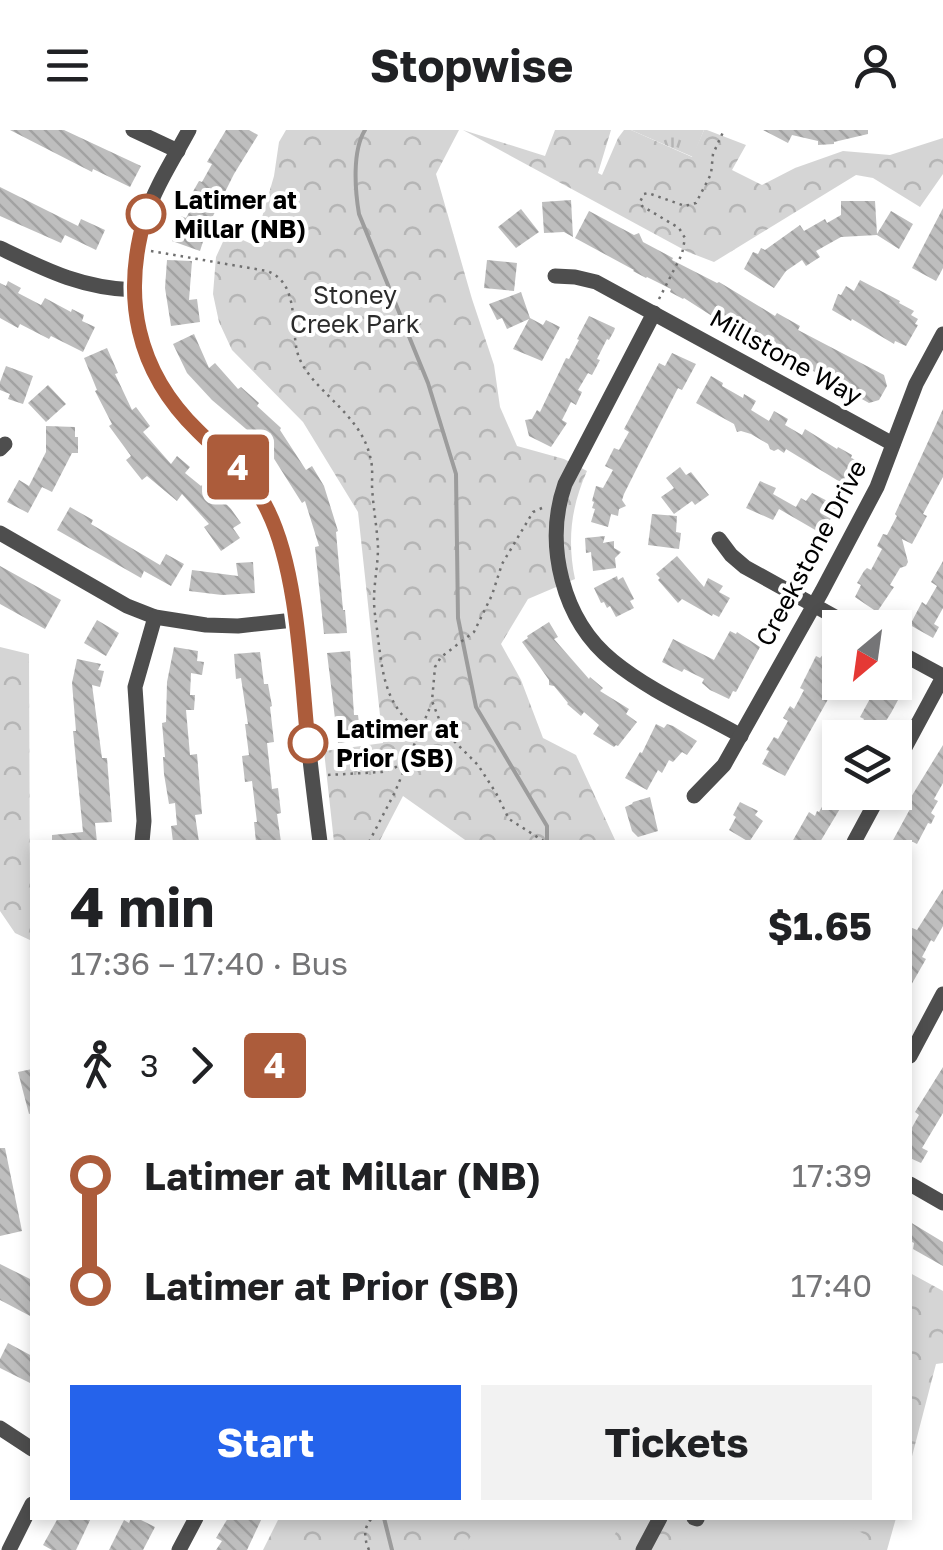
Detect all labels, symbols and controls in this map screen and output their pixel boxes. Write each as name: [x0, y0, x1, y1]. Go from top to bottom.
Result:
icon: menu: [40, 38, 95, 93]
text: Stopwise: [370, 38, 573, 92]
icon: person: [848, 38, 903, 93]
place label: Latimer at Millar (NB): [174, 184, 306, 244]
marker: Latimer at Millar (NB): [127, 195, 165, 233]
park label: Stoney Creek Park: [290, 279, 420, 339]
street label: Millstone Way: [705, 302, 868, 411]
line badge: 4: [206, 434, 270, 500]
text: 4: [227, 446, 249, 488]
street label: Creekstone Drive: [749, 455, 873, 651]
north arrow: [822, 610, 912, 700]
map controls: [822, 610, 912, 810]
place label: Latimer at Prior (SB): [336, 713, 459, 773]
button: layers: [822, 720, 912, 810]
marker: Latimer at Prior (SB): [289, 724, 327, 762]
text: 4 min: [70, 873, 215, 939]
text: $1.65: [767, 903, 872, 948]
text: 17:36 – 17:40 · Bus: [70, 944, 348, 982]
icon: walk: [70, 1038, 125, 1093]
icon: forward: [174, 1038, 229, 1093]
text: 4: [264, 1044, 286, 1086]
text: 3: [140, 1046, 159, 1084]
text: Latimer at Millar (NB): [144, 1153, 541, 1198]
text: 17:39: [792, 1156, 872, 1194]
text: Latimer at Prior (SB): [144, 1263, 519, 1308]
text: 17:40: [791, 1266, 872, 1304]
button: Start: [70, 1385, 461, 1500]
button: Tickets: [481, 1385, 872, 1500]

